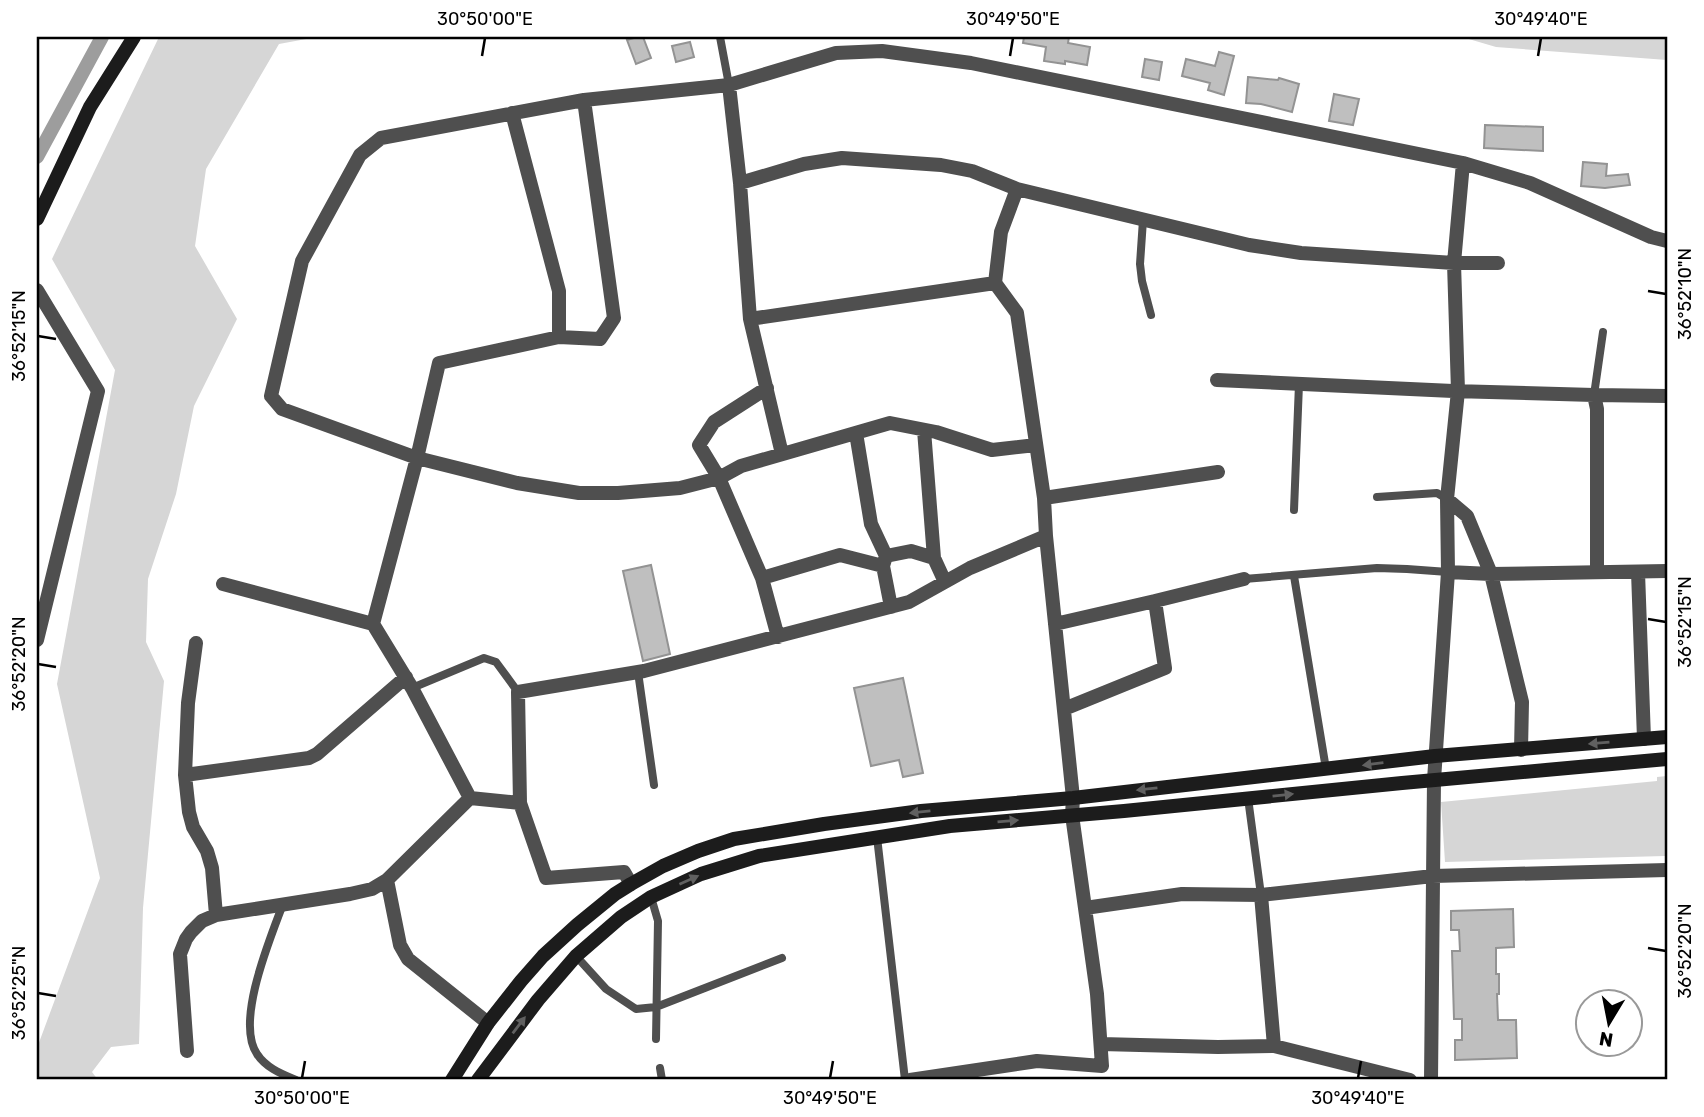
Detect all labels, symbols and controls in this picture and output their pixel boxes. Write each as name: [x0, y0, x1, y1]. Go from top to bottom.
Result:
text: 30°50'00"E: [437, 8, 533, 30]
text: 30°49'50"E: [966, 8, 1060, 30]
text: 30°49'40"E: [1494, 8, 1588, 30]
text: 36°52'10"N: [1674, 248, 1696, 340]
text: 36°52'15"N: [8, 290, 30, 382]
text: 36°52'15"N: [1674, 576, 1696, 668]
text: 36°52'20"N: [8, 616, 30, 712]
one-way arrow: [1588, 738, 1610, 749]
one-way arrow: [1362, 758, 1384, 769]
one-way arrow: [1136, 784, 1158, 795]
one-way arrow: [1272, 789, 1294, 800]
one-way arrow: [909, 806, 931, 817]
one-way arrow: [997, 815, 1019, 826]
one-way arrow: [679, 874, 699, 886]
text: 36°52'20"N: [1674, 903, 1696, 999]
text: 36°52'25"N: [8, 946, 30, 1040]
north arrow: [1574, 988, 1644, 1058]
one-way arrow: [511, 1017, 526, 1035]
text: N: [1597, 1027, 1615, 1052]
text: 30°50'00"E: [254, 1087, 350, 1109]
text: 30°49'50"E: [783, 1087, 877, 1109]
text: 30°49'40"E: [1311, 1087, 1405, 1109]

